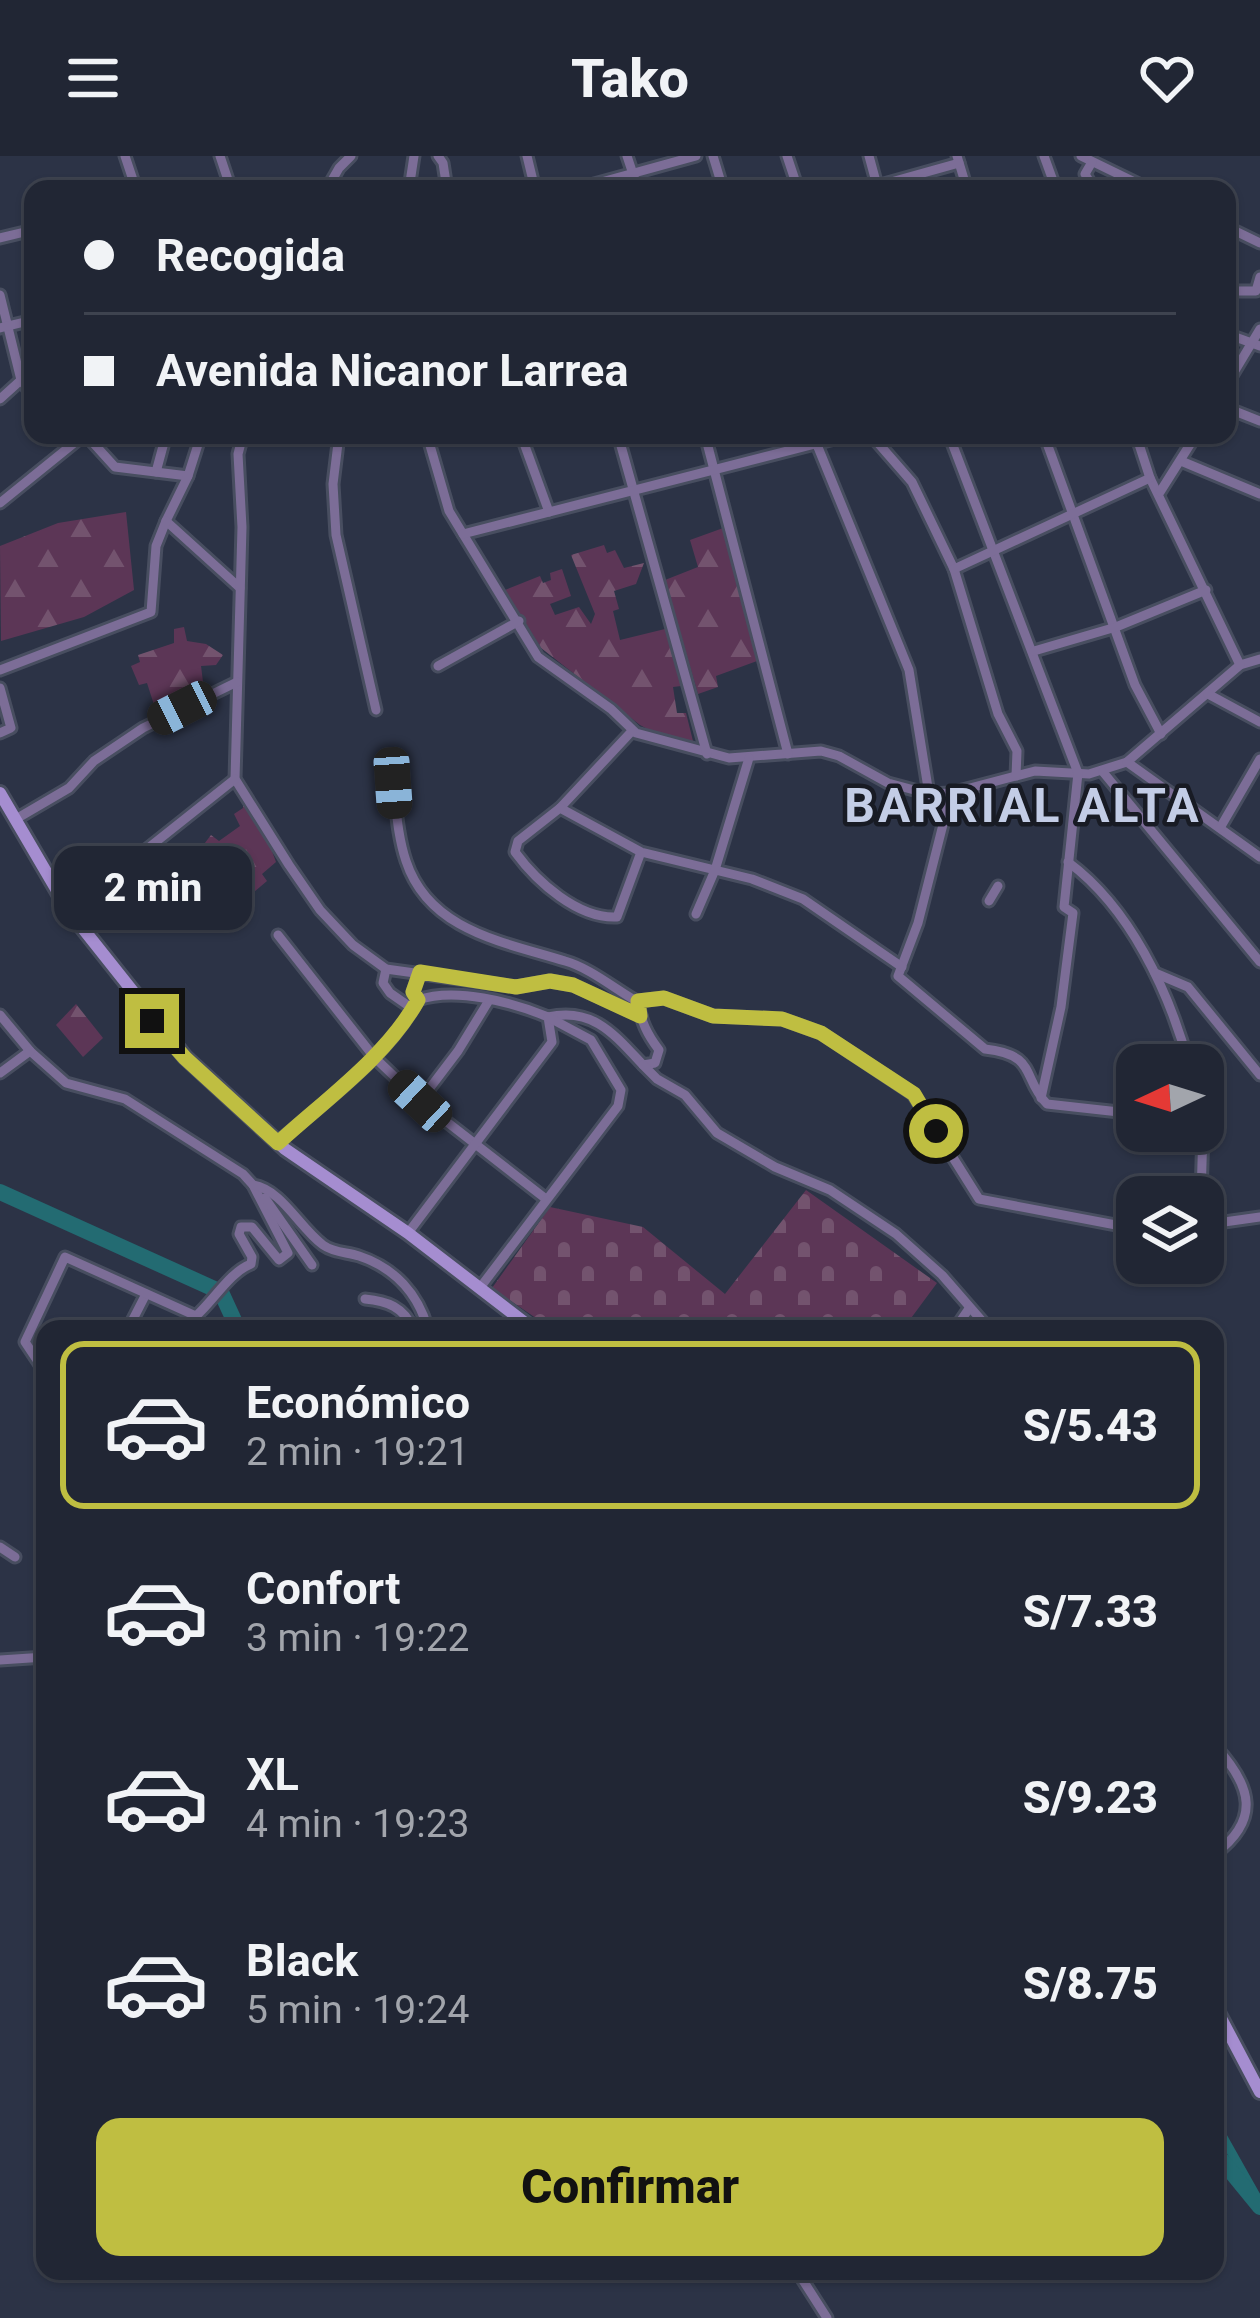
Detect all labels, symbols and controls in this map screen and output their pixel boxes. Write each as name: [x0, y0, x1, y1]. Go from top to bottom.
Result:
icon: menu: [60, 45, 126, 111]
icon: heart: [1134, 45, 1200, 111]
text: Tako: [571, 47, 689, 110]
text: Recogida: [156, 229, 345, 282]
text: Avenida Nicanor Larrea: [156, 344, 629, 397]
car: [142, 676, 222, 740]
car: [373, 746, 413, 820]
district label: BARRIAL ALTA: [844, 777, 1202, 834]
callout: 2 min: [53, 847, 251, 931]
text: 2 min: [104, 865, 202, 911]
route end: [125, 994, 179, 1048]
north arrow: [1116, 1044, 1224, 1152]
map controls: [1116, 1044, 1224, 1284]
car: [381, 1063, 459, 1139]
route start: [909, 1104, 963, 1158]
button: layers: [1116, 1176, 1224, 1284]
icon: car: [102, 1371, 210, 1479]
text: Económico: [246, 1376, 470, 1429]
text: S/5.43: [1023, 1399, 1158, 1452]
text: 2 min · 19:21: [246, 1429, 469, 1475]
icon: car: [102, 1557, 210, 1665]
text: Confort: [246, 1562, 400, 1615]
text: S/7.33: [1023, 1585, 1158, 1638]
text: 3 min · 19:22: [246, 1615, 469, 1661]
icon: car: [102, 1743, 210, 1851]
text: XL: [246, 1748, 299, 1801]
text: S/9.23: [1023, 1771, 1158, 1824]
text: 4 min · 19:23: [246, 1801, 469, 1847]
icon: car: [102, 1929, 210, 2037]
text: Black: [246, 1934, 358, 1987]
text: S/8.75: [1023, 1957, 1158, 2010]
text: 5 min · 19:24: [246, 1987, 469, 2033]
button: Confirmar: [96, 2118, 1164, 2256]

